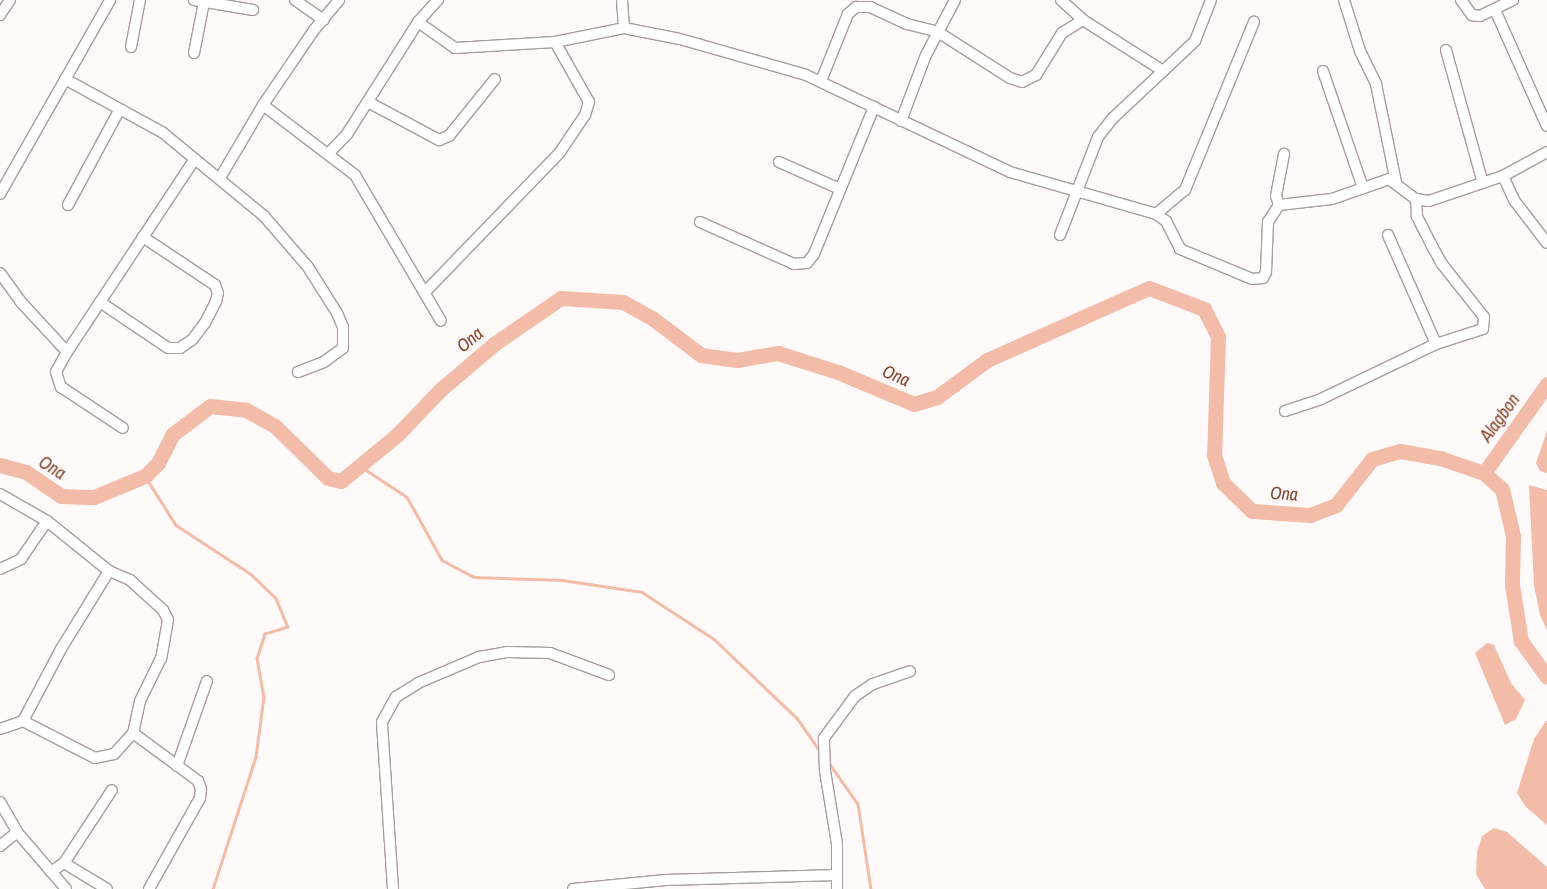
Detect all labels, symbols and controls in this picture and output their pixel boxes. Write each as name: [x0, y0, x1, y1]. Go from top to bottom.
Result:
water label: Ona: [452, 323, 488, 357]
water label: Ona: [879, 361, 913, 391]
water label: Alagbon: [1475, 390, 1525, 446]
water label: Ona: [34, 451, 70, 485]
water label: Ona: [1269, 482, 1299, 506]

